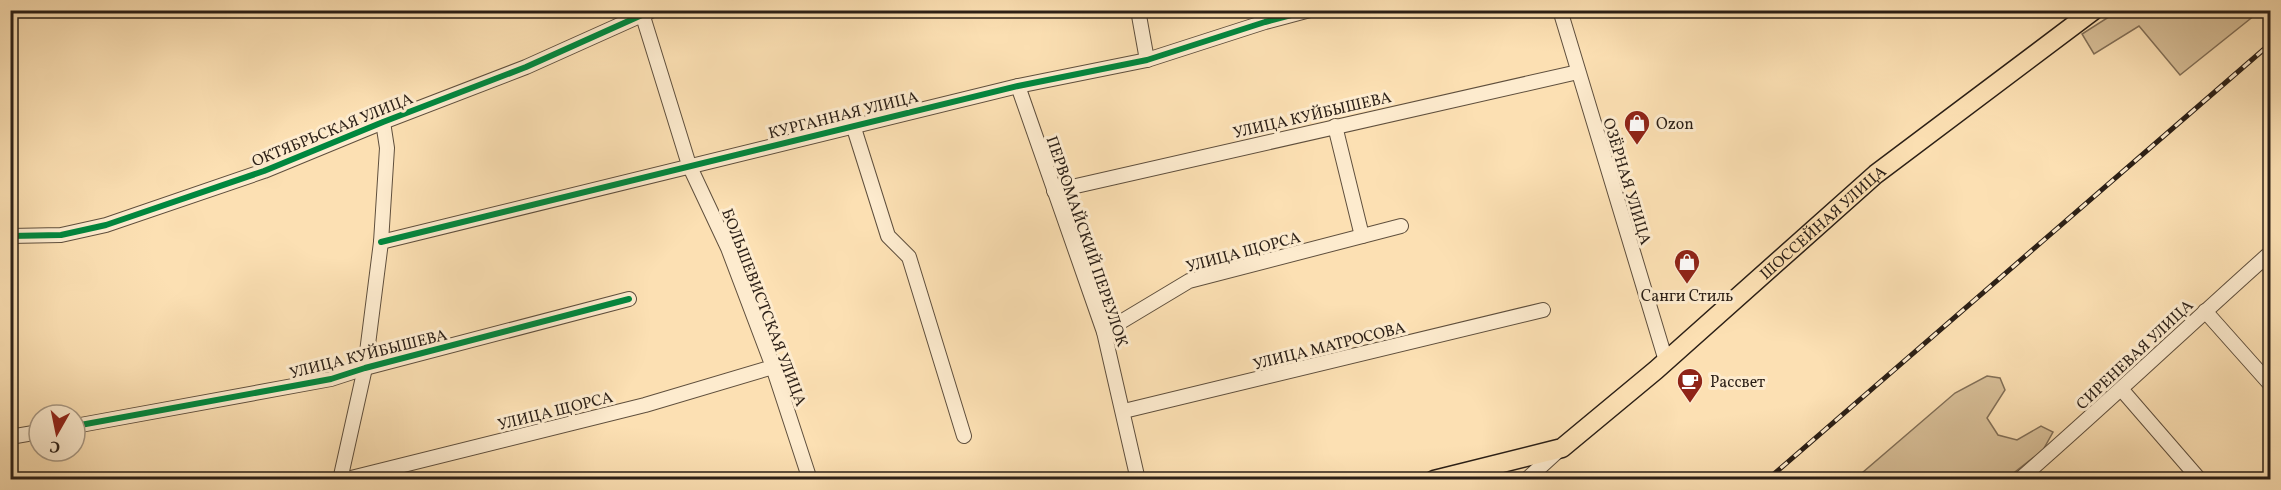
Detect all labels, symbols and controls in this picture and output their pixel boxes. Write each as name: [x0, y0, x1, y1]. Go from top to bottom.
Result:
street label: КУРГАННАЯ УЛИЦА: [766, 87, 921, 145]
street label: УЛИЦА КУЙБЫШЕВА: [1231, 87, 1394, 145]
street label: ОКТЯБРЬСКАЯ УЛИЦА: [249, 88, 417, 173]
shop icon: Ozon: [1622, 108, 1652, 146]
place label: Ozon: [1656, 114, 1694, 136]
street label: ОЗЁРНАЯ УЛИЦА: [1596, 115, 1656, 248]
street label: ПЕРВОМАЙСКИЙ ПЕРЕУЛОК: [1040, 133, 1133, 350]
street label: ШОССЕЙНАЯ УЛИЦА: [1756, 161, 1891, 285]
street label: БОЛЬШЕВИСТСКАЯ УЛИЦА: [715, 206, 811, 410]
street label: УЛИЦА ЩОРСА: [1184, 227, 1303, 279]
shop icon: Санги Стиль: [1672, 247, 1702, 285]
place label: Санги Стиль: [1641, 286, 1733, 308]
street label: СИРЕНЕВАЯ УЛИЦА: [2072, 295, 2199, 416]
street label: УЛИЦА МАТРОСОВА: [1251, 317, 1408, 376]
street label: УЛИЦА КУЙБЫШЕВА: [287, 325, 450, 385]
cafe icon: Рассвет: [1675, 366, 1705, 404]
place label: Рассвет: [1710, 372, 1765, 394]
street label: УЛИЦА ЩОРСА: [496, 387, 615, 437]
north arrow: [27, 403, 87, 463]
text: С: [48, 434, 62, 458]

